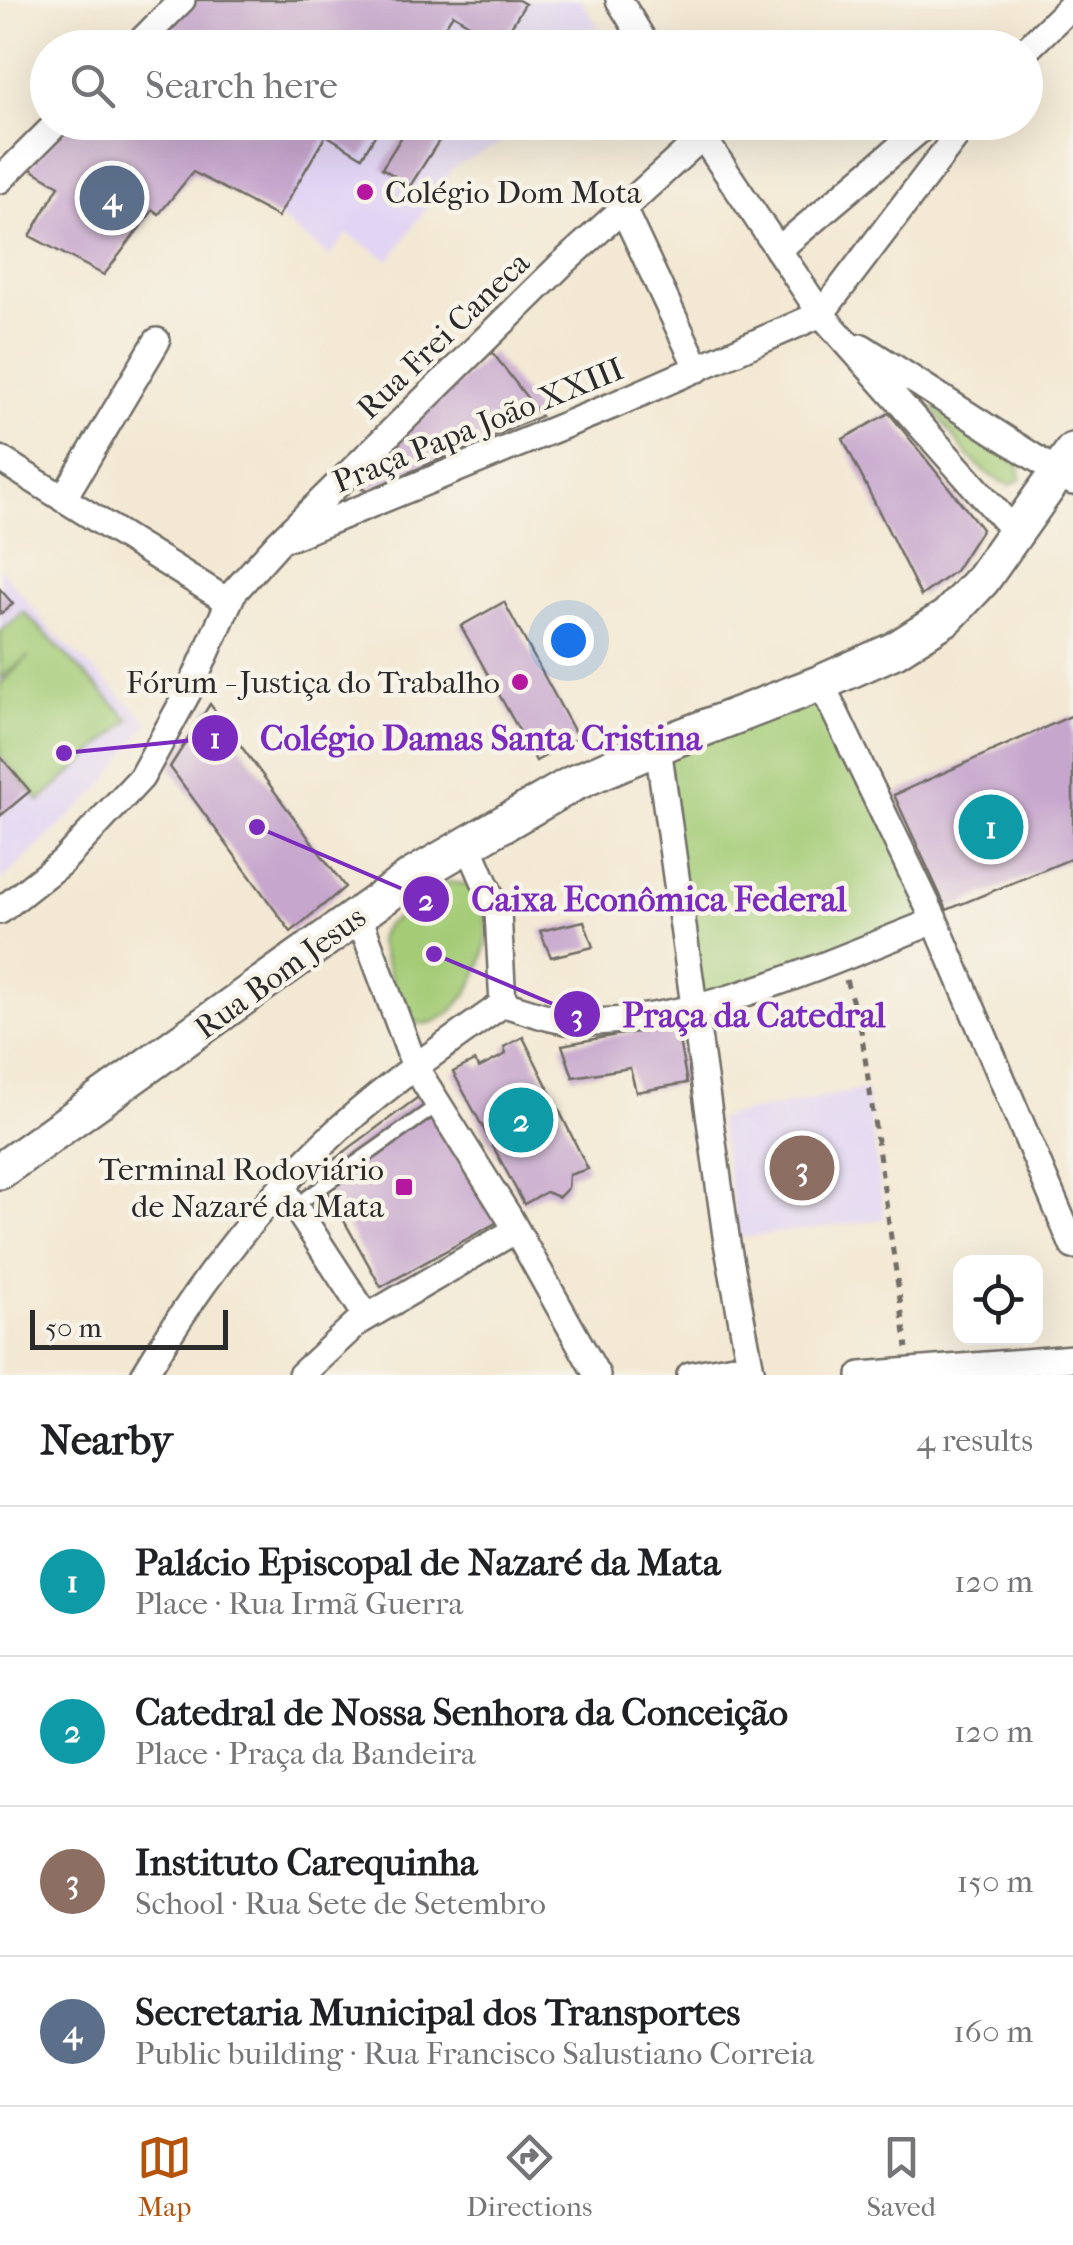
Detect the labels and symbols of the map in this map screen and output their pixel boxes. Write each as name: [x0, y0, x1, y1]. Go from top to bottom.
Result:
pin: 4: [80, 160, 144, 236]
place label: Colégio Dom Mota: [385, 174, 643, 211]
marker: Colégio Dom Mota: [354, 181, 376, 203]
street label: Rua Frei Caneca: [350, 243, 538, 427]
street label: Praça Papa João XXIII: [328, 350, 629, 501]
your location: [543, 615, 594, 666]
place label: Fórum - Justiça do Trabalho: [126, 664, 500, 701]
marker: Fórum - Justiça do Trabalho: [509, 671, 531, 693]
callout: Colégio Damas Santa Cristina: [190, 705, 722, 770]
text: Colégio Damas Santa Cristina: [260, 718, 703, 759]
text: 1: [210, 721, 220, 756]
pin: 1: [958, 790, 1024, 864]
callout: Caixa Econômica Federal: [401, 867, 867, 932]
text: Caixa Econômica Federal: [471, 879, 847, 920]
text: 2: [418, 883, 434, 918]
street label: Rua Bom Jesus: [188, 898, 373, 1047]
callout: Praça da Catedral: [552, 982, 906, 1047]
text: Praça da Catedral: [622, 995, 886, 1037]
text: 3: [571, 998, 583, 1033]
pin: 2: [488, 1082, 554, 1158]
pin: 3: [770, 1130, 834, 1206]
place label: Terminal Rodoviário de Nazaré da Mata: [99, 1151, 385, 1225]
marker: Terminal Rodoviário de Nazaré da Mata: [393, 1176, 415, 1198]
scale bar: [30, 1305, 228, 1350]

